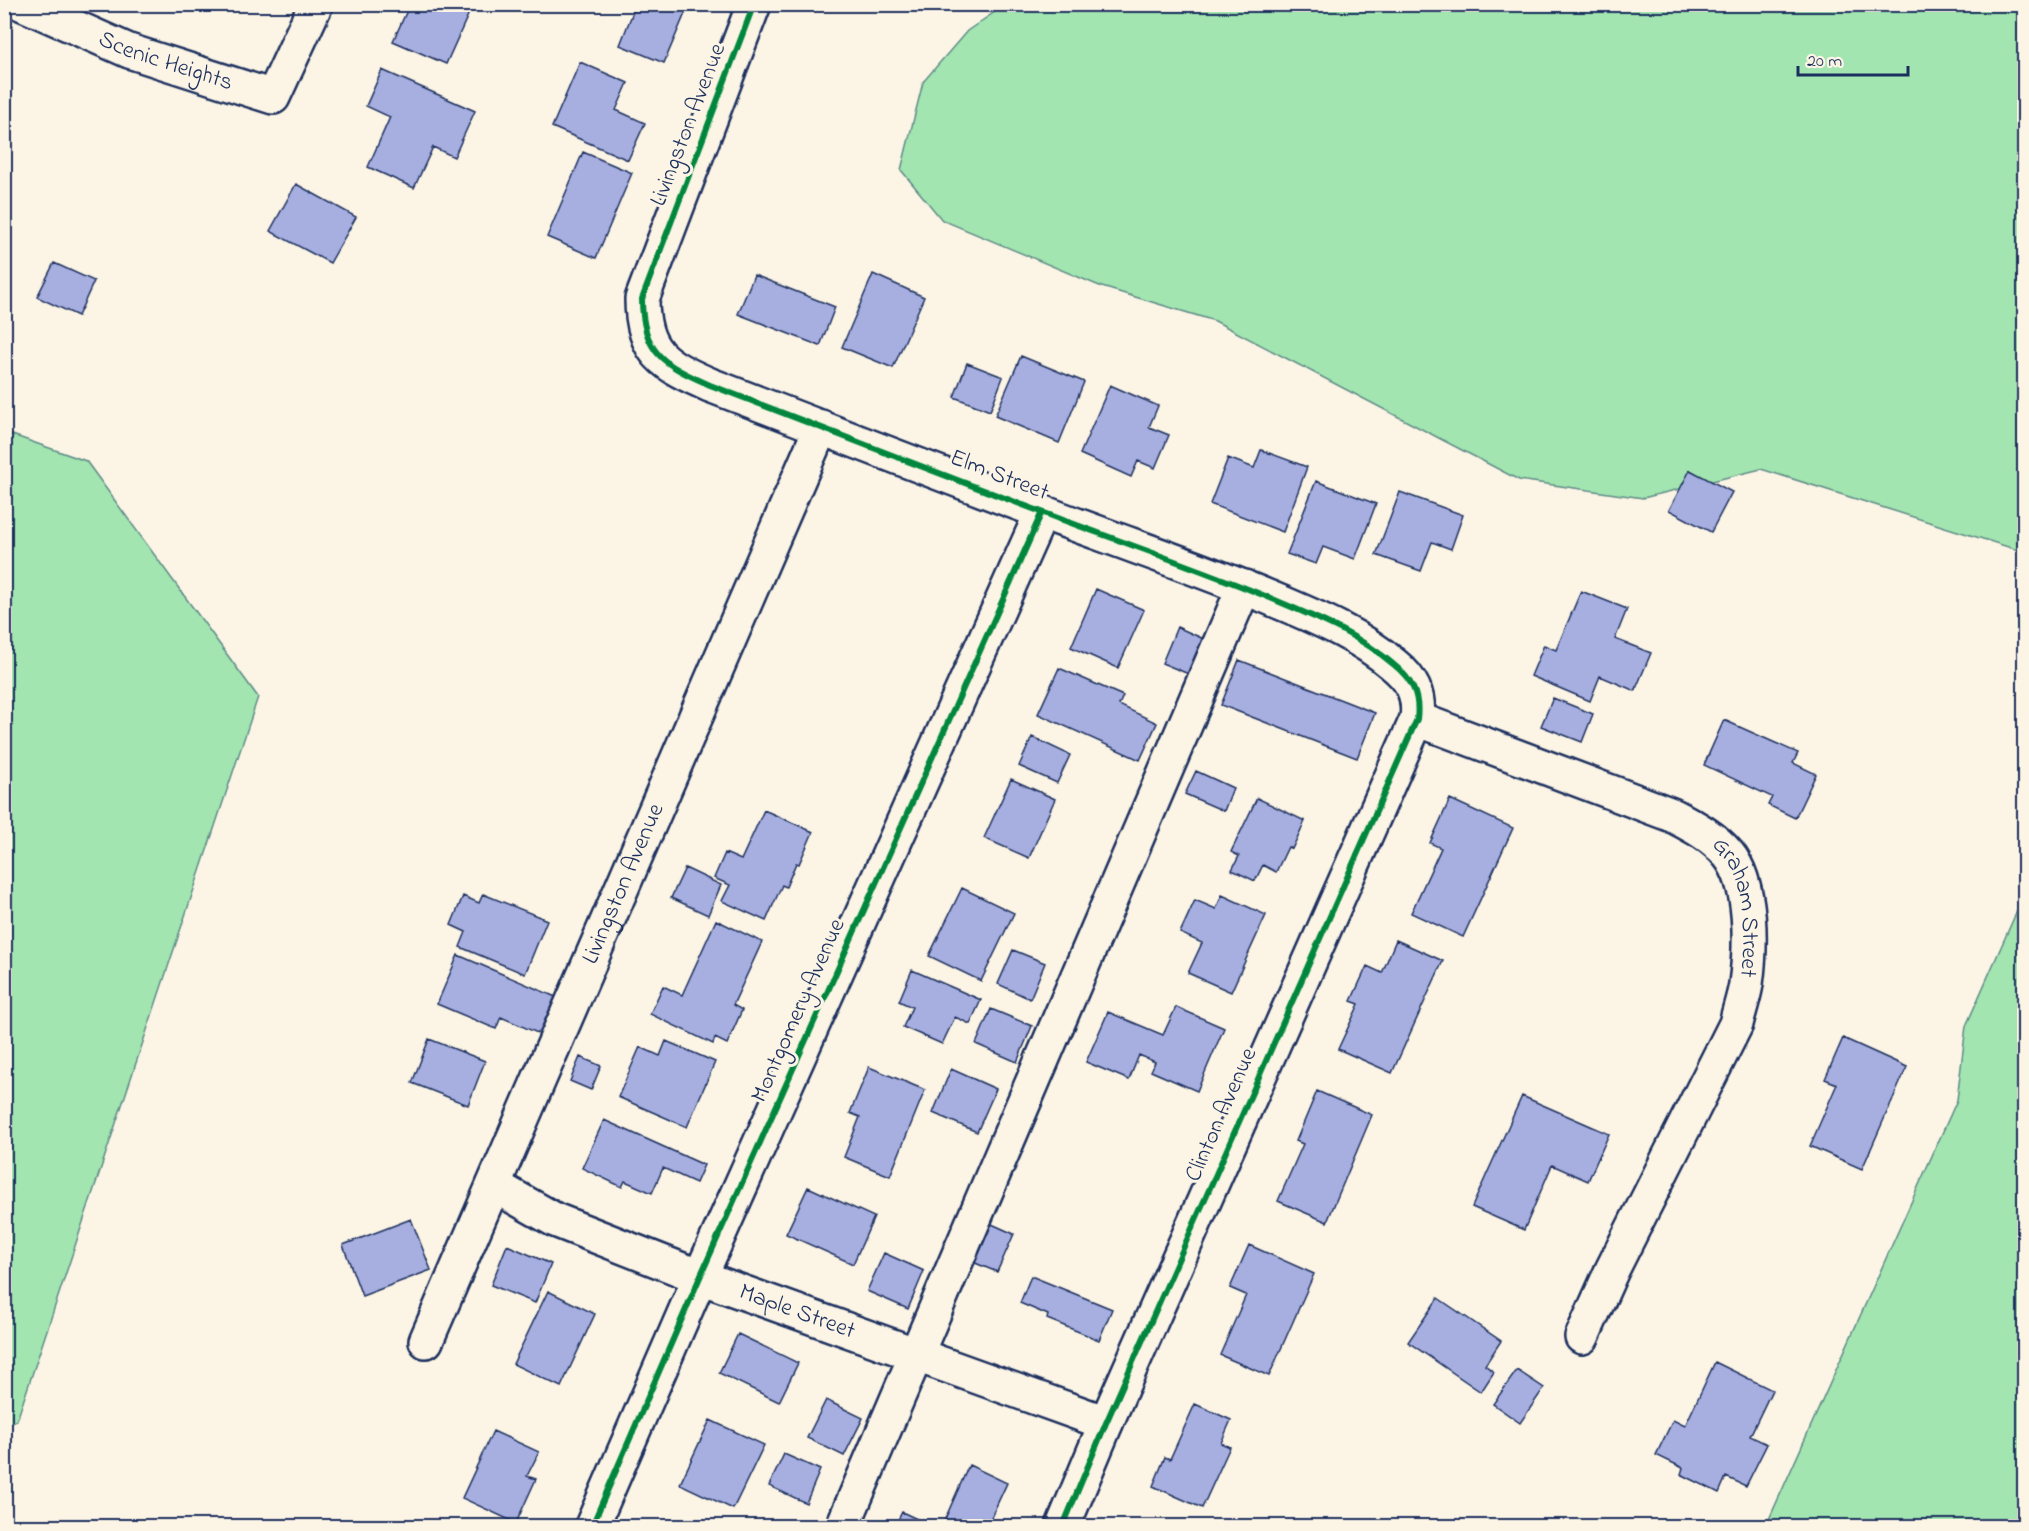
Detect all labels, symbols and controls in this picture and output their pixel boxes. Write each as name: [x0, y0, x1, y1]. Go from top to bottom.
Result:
street label: Scenic Heights: [93, 22, 237, 101]
street label: Livingston Avenue: [642, 38, 736, 211]
scale bar: [1798, 39, 1908, 77]
text: 20 m: [1807, 49, 1842, 75]
street label: Elm Street: [944, 441, 1054, 511]
street label: Livingston Avenue: [573, 798, 674, 970]
street label: Graham Street: [1703, 829, 1767, 979]
street label: Montgomery Avenue: [743, 913, 856, 1109]
street label: Clinton Avenue: [1177, 1042, 1267, 1188]
street label: Maple Street: [734, 1275, 860, 1349]

